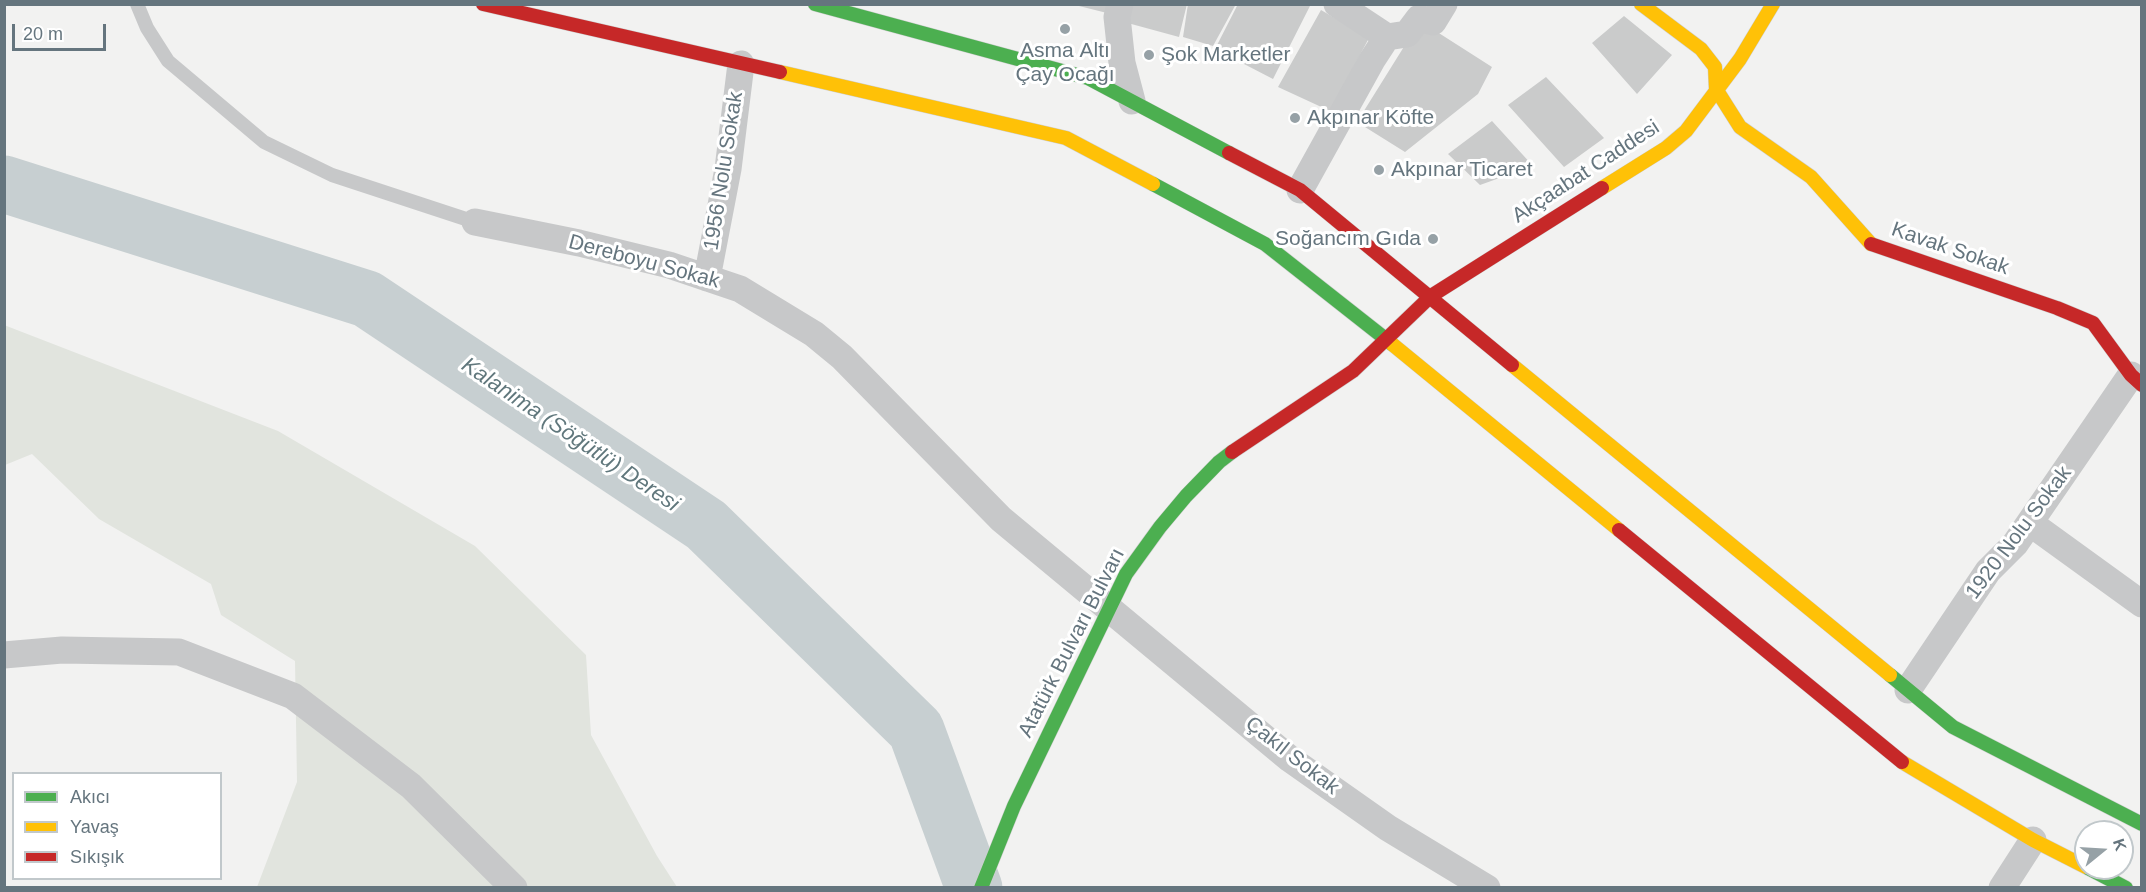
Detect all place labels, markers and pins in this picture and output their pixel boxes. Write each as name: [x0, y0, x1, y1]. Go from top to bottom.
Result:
marker: Asma Altı Çay Ocağı: [1058, 22, 1072, 36]
place label: Asma Altı Çay Ocağı: [1015, 38, 1115, 88]
place label: Şok Marketler: [1161, 42, 1291, 68]
marker: Şok Marketler: [1142, 48, 1156, 62]
place label: Akpınar Köfte: [1307, 105, 1434, 131]
marker: Akpınar Köfte: [1288, 111, 1302, 125]
place label: Akpınar Ticaret: [1391, 157, 1533, 183]
marker: Akpınar Ticaret: [1372, 163, 1386, 177]
place label: Soğancım Gıda: [1275, 226, 1421, 252]
marker: Soğancım Gıda: [1426, 232, 1440, 246]

